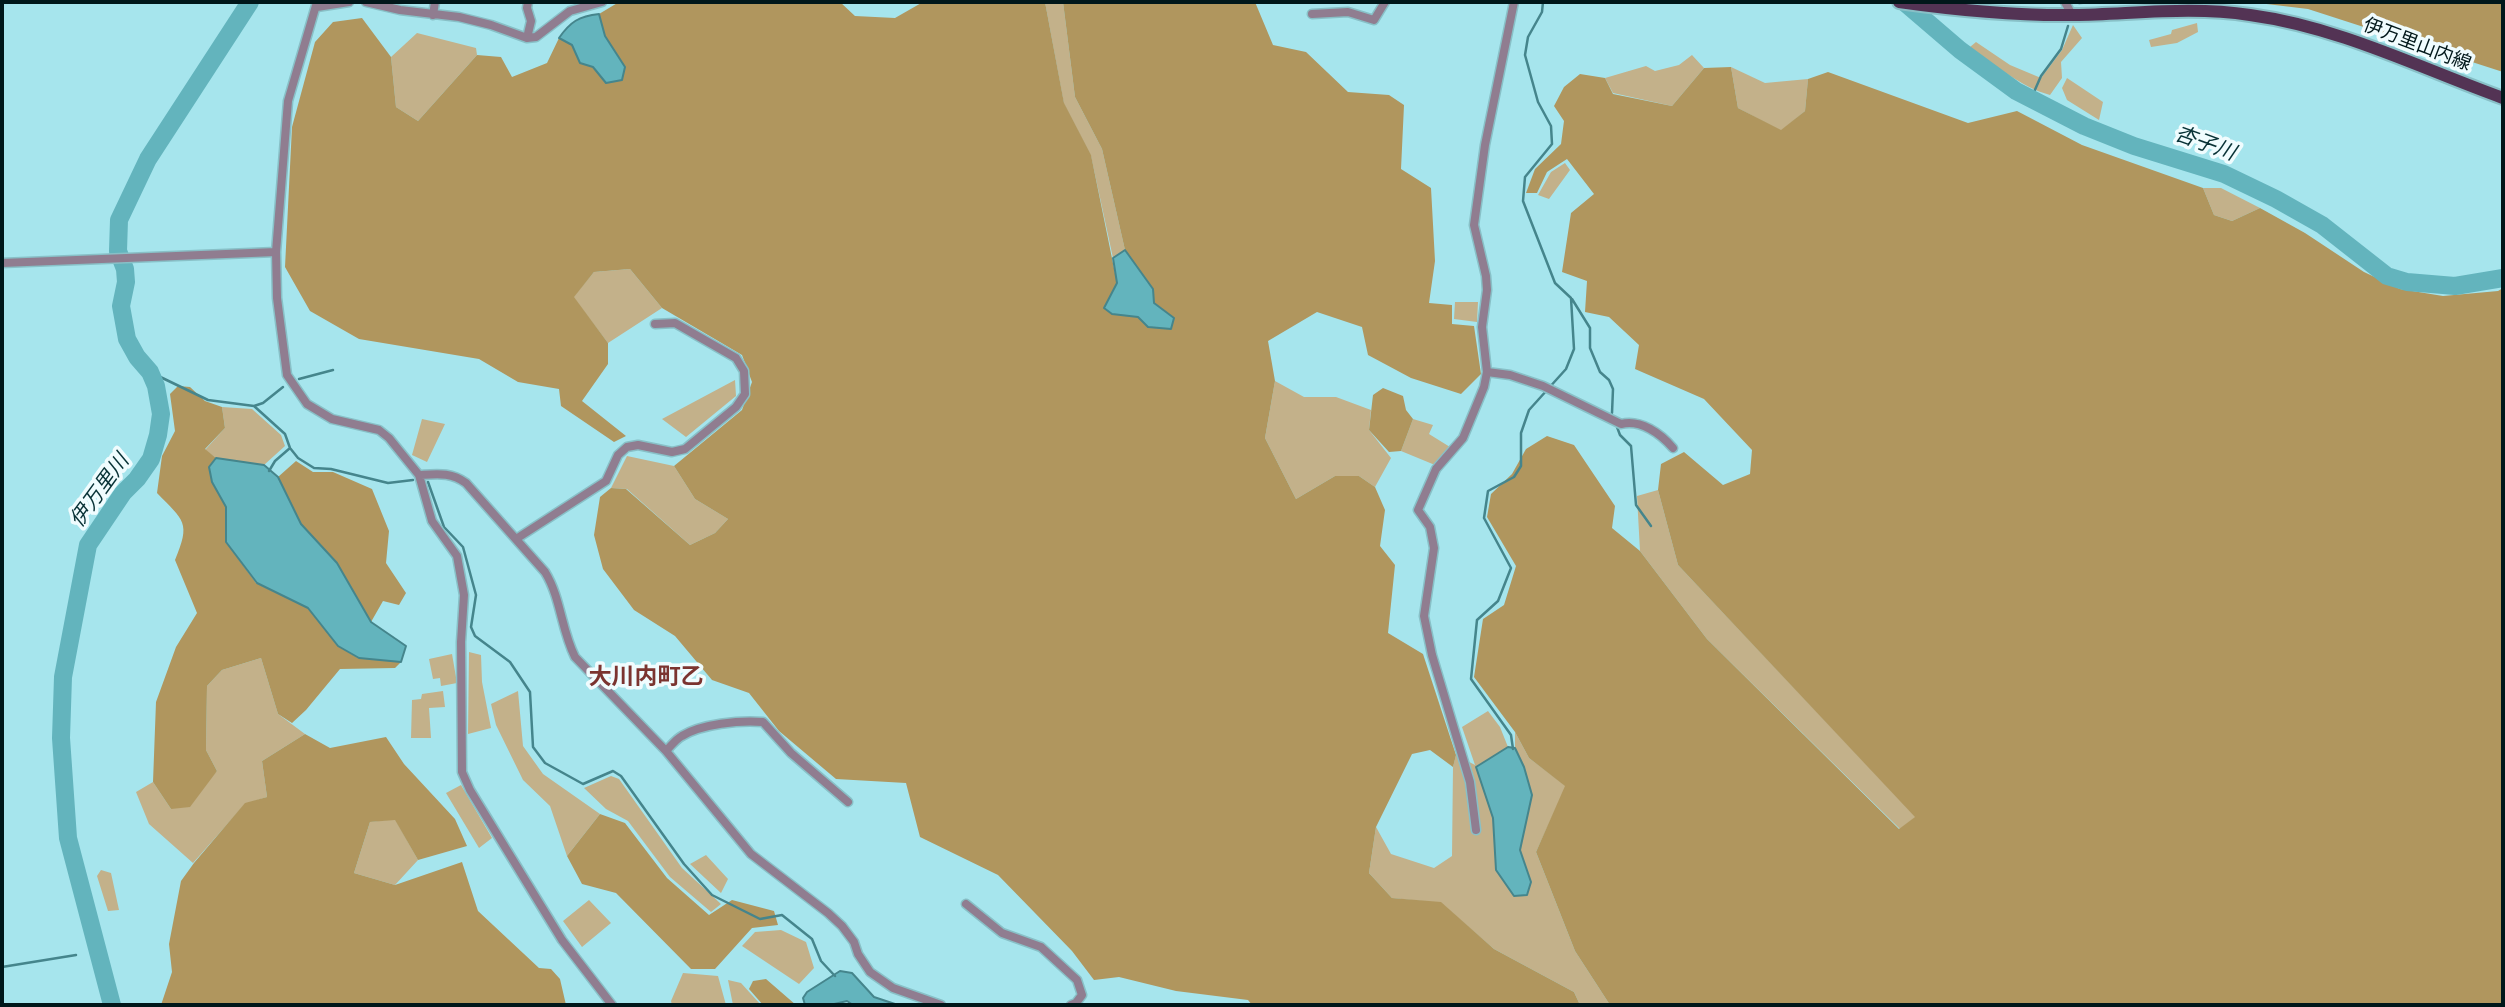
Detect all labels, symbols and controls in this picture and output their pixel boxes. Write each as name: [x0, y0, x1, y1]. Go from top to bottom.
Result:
street label: 伊万里山内線: [2360, 14, 2474, 76]
water label: 杏子川: [2171, 121, 2239, 167]
water label: 伊万里川: [65, 450, 135, 532]
district label: 大川内町乙: [589, 664, 703, 692]

